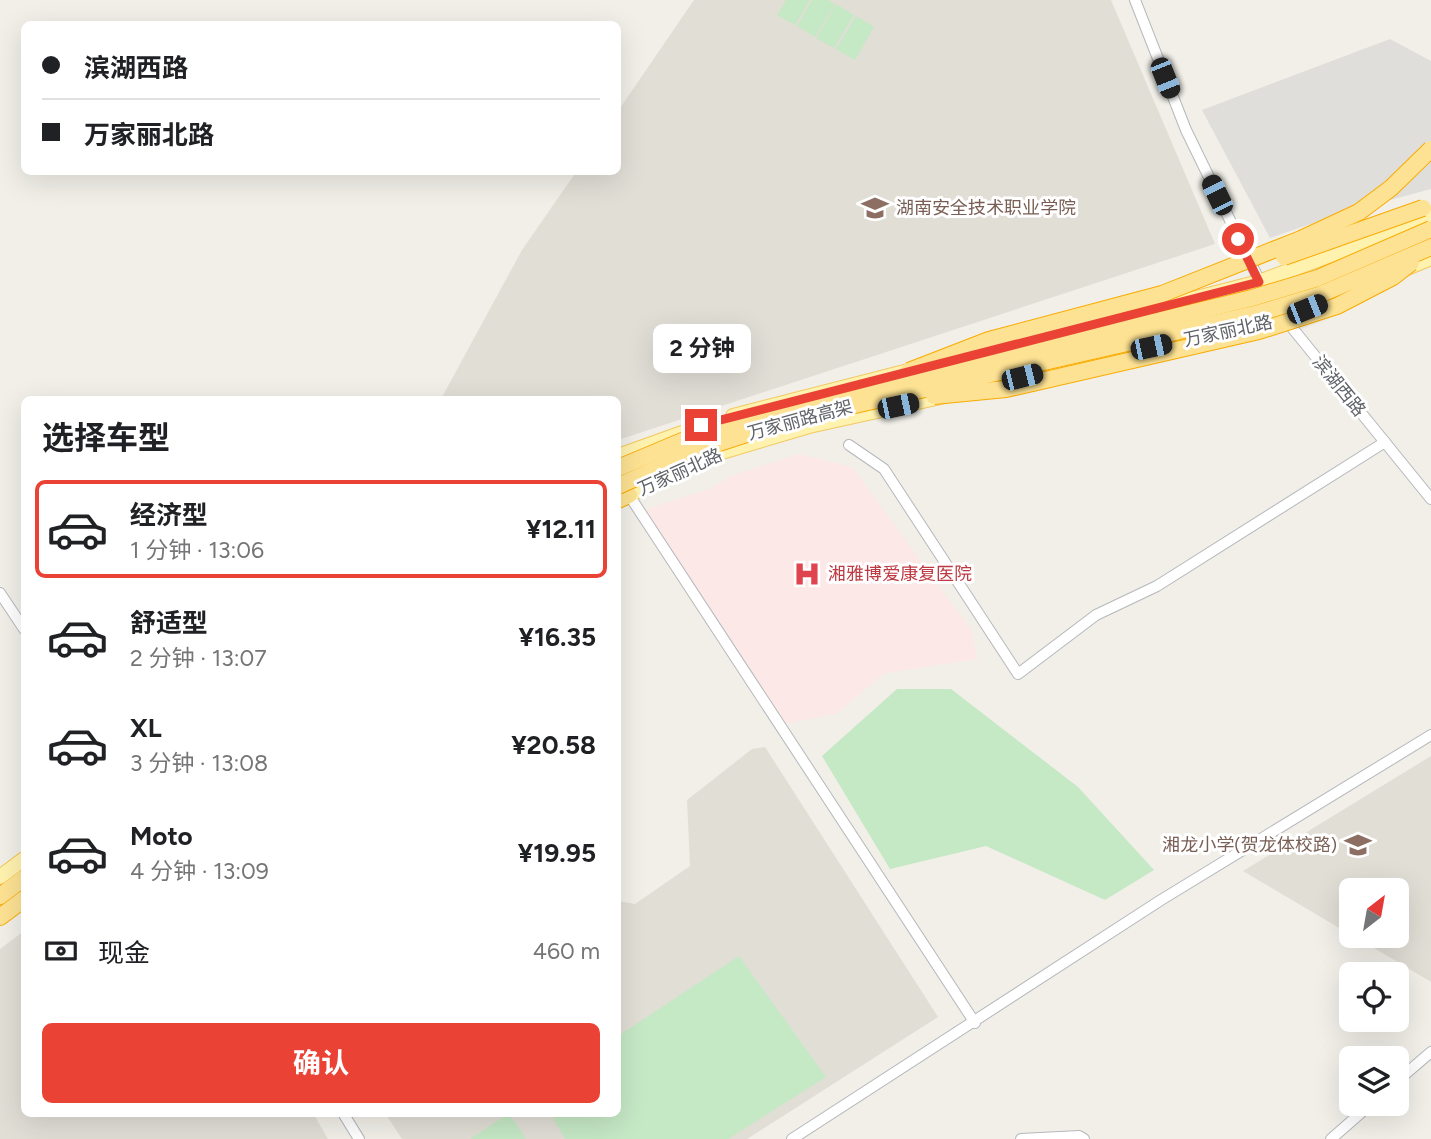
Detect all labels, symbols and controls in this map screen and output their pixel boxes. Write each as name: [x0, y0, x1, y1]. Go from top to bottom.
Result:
text: 滨湖西路: [84, 52, 188, 84]
car: [1148, 55, 1183, 101]
text: 万家丽北路: [84, 119, 214, 151]
car: [1199, 172, 1236, 218]
school or university icon: 湖南安全技术职业学院: [860, 193, 890, 223]
place label: 湖南安全技术职业学院: [896, 197, 1076, 219]
route start: [1222, 223, 1254, 255]
car: [1284, 291, 1331, 327]
street label: 万家丽北路: [1182, 311, 1274, 351]
callout: 2 分钟: [652, 324, 750, 372]
car: [1129, 332, 1174, 362]
text: 2 分钟: [670, 334, 734, 362]
street label: 滨湖西路: [1308, 351, 1370, 421]
car: [1000, 362, 1045, 392]
car: [876, 391, 921, 421]
street label: 万家丽路高架: [745, 395, 855, 445]
route end: [685, 409, 717, 441]
text: 选择车型: [42, 419, 170, 457]
street label: 万家丽北路: [634, 444, 726, 500]
icon: car: [46, 498, 109, 561]
text: 经济型: [130, 499, 208, 531]
text: ¥12.11: [526, 513, 596, 545]
text: 1 分钟 · 13:06: [130, 536, 264, 564]
hospital icon: 湘雅博爱康复医院: [792, 559, 822, 589]
place label: 湘雅博爱康复医院: [828, 563, 972, 585]
icon: car: [46, 606, 109, 669]
text: 舒适型: [130, 607, 208, 639]
text: ¥16.35: [518, 621, 596, 653]
text: 2 分钟 · 13:07: [130, 644, 267, 672]
text: XL: [130, 712, 162, 744]
icon: car: [46, 714, 109, 777]
text: ¥20.58: [511, 729, 596, 761]
text: 3 分钟 · 13:08: [130, 749, 268, 777]
text: Moto: [130, 820, 193, 852]
icon: car: [46, 822, 109, 885]
school or university icon: 湘龙小学(贺龙体校路): [1343, 830, 1373, 860]
place label: 湘龙小学(贺龙体校路): [1162, 834, 1337, 856]
text: ¥19.95: [518, 837, 596, 869]
text: 4 分钟 · 13:09: [130, 857, 269, 885]
north arrow: [1339, 878, 1409, 948]
map controls: [1339, 878, 1409, 1116]
icon: cash: [42, 932, 80, 970]
text: 现金: [98, 937, 150, 969]
text: 460 m: [533, 937, 600, 965]
button: locate: [1339, 962, 1409, 1032]
button: 确认: [42, 1023, 600, 1103]
button: layers: [1339, 1046, 1409, 1116]

